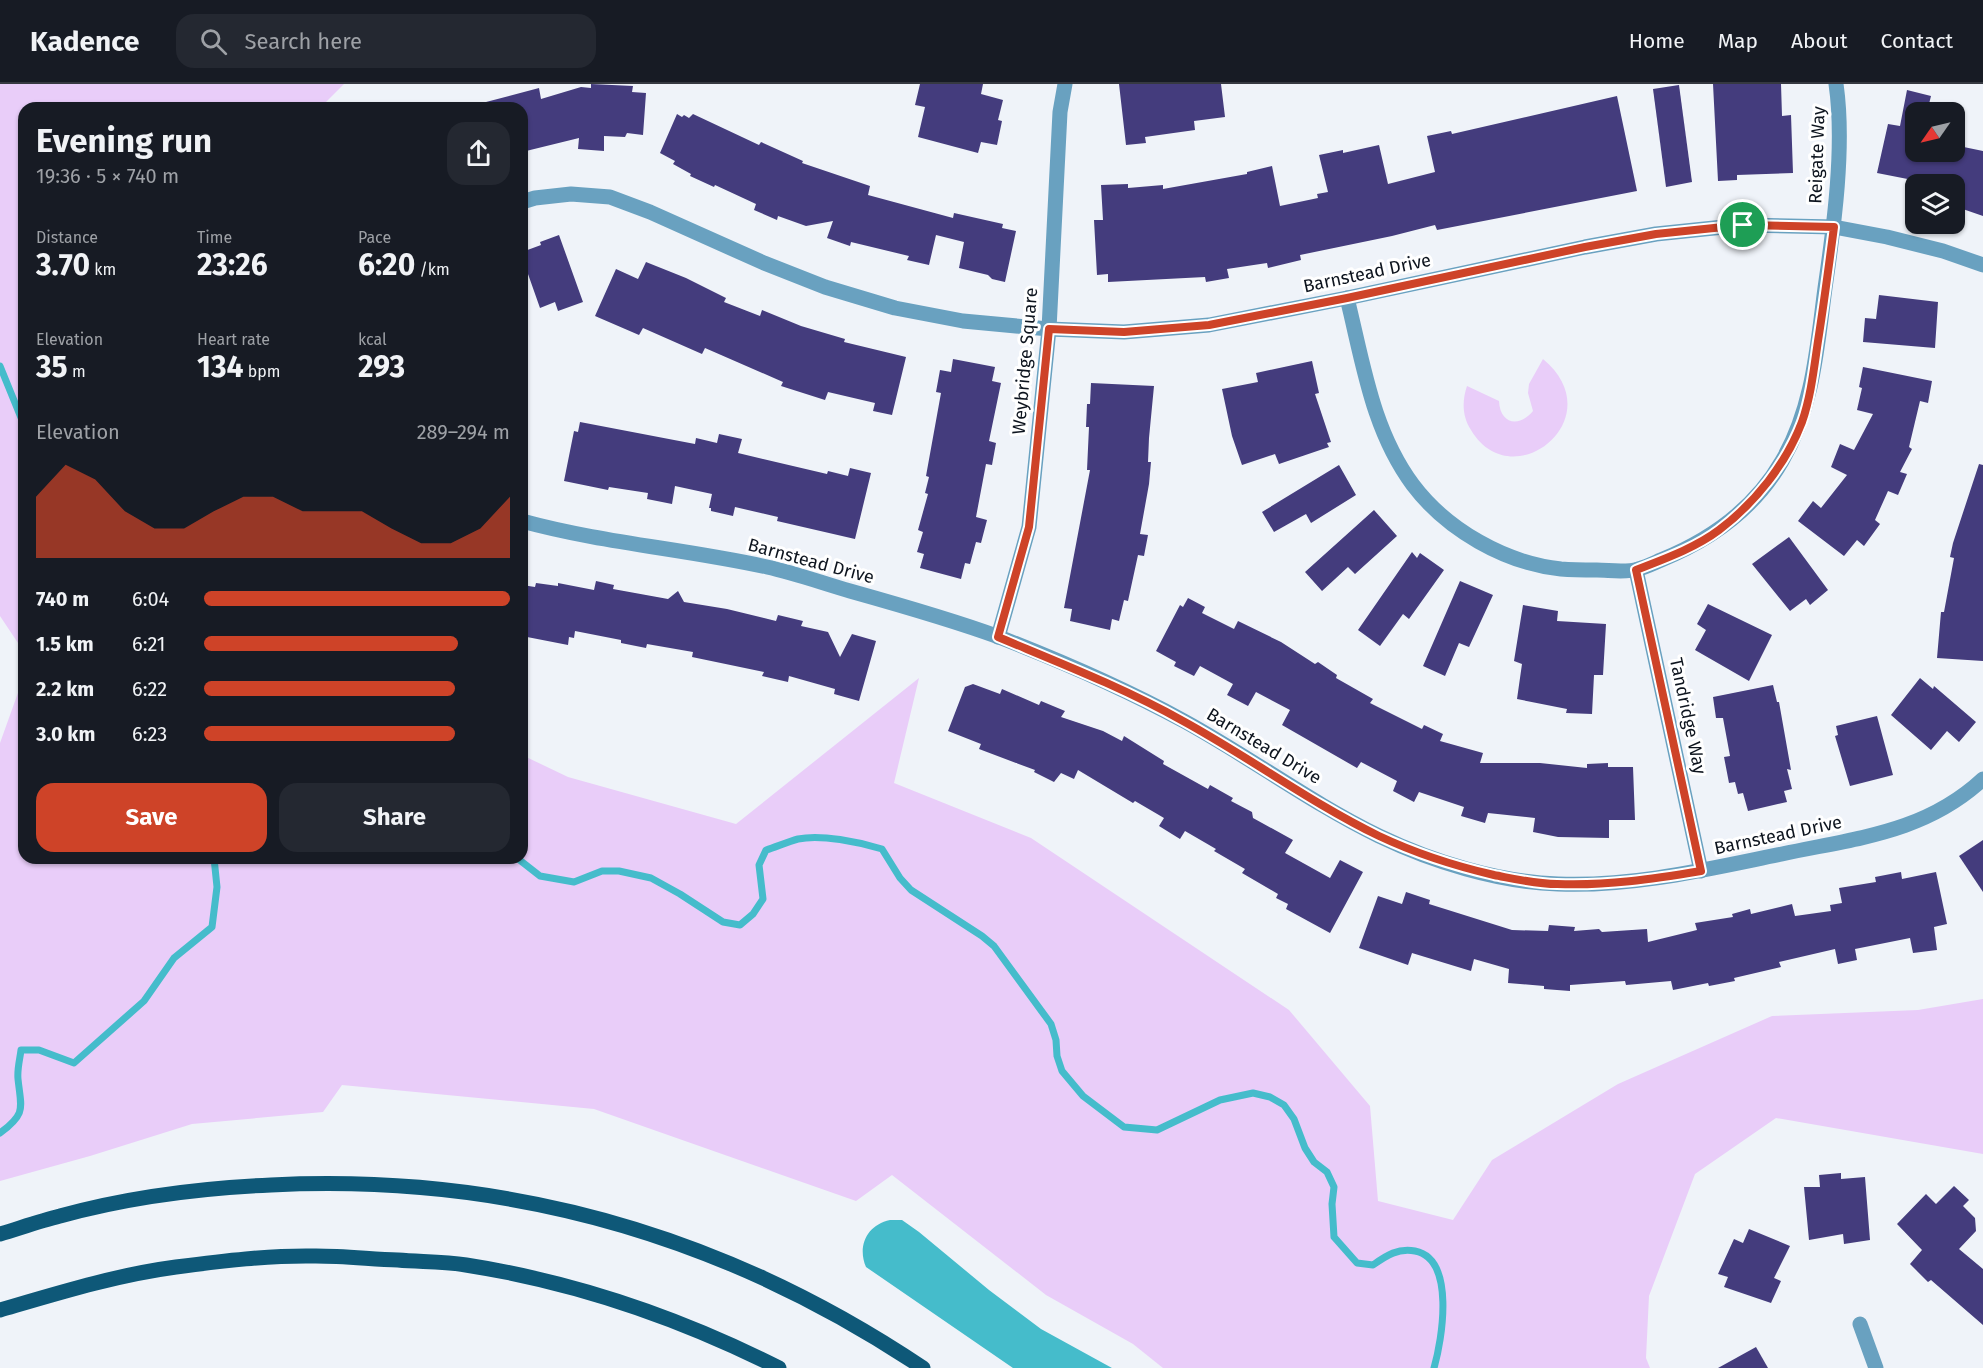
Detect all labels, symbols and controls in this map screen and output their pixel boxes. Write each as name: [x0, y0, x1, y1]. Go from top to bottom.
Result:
search box: [176, 14, 596, 68]
text: Kadence: [30, 25, 140, 58]
icon: search: [197, 25, 230, 58]
text: Search here: [245, 28, 362, 55]
text: Home: [1629, 28, 1685, 54]
text: Map: [1718, 28, 1758, 54]
text: About: [1791, 28, 1848, 54]
text: Contact: [1881, 28, 1953, 54]
north arrow: [1905, 102, 1965, 162]
map controls: [1905, 102, 1965, 234]
street label: Reigate Way: [1804, 106, 1830, 204]
text: Evening run: [36, 121, 212, 161]
button: share: [447, 122, 510, 185]
text: 19:36 · 5 × 740 m: [36, 164, 179, 188]
button: layers: [1905, 174, 1965, 234]
pin: [1717, 199, 1768, 250]
icon: arrive: [1726, 208, 1759, 241]
text: Distance: [36, 228, 98, 247]
text: Time: [197, 228, 232, 247]
text: Pace: [358, 228, 391, 247]
text: 3.70: [36, 247, 90, 283]
text: 23:26: [197, 247, 268, 283]
text: 6:20: [358, 247, 415, 283]
street label: Barnstead Drive: [1301, 249, 1433, 297]
text: km: [90, 260, 116, 279]
text: /km: [415, 260, 450, 279]
street label: Weybridge Square: [1008, 287, 1042, 435]
text: Elevation: [36, 330, 103, 349]
text: Heart rate: [197, 330, 270, 349]
text: kcal: [358, 330, 387, 349]
text: 35: [36, 349, 68, 385]
text: 134: [197, 349, 243, 385]
text: 293: [358, 349, 405, 385]
text: m: [68, 362, 86, 381]
text: bpm: [243, 362, 280, 381]
text: Elevation: [36, 420, 120, 444]
text: 289–294 m: [417, 420, 510, 444]
street label: Barnstead Drive: [745, 534, 877, 588]
text: 740 m: [36, 587, 89, 611]
text: 6:04: [132, 587, 169, 611]
text: 1.5 km: [36, 632, 94, 656]
text: 6:21: [132, 632, 166, 656]
street label: Tandridge Way: [1665, 656, 1711, 776]
text: 2.2 km: [36, 677, 94, 701]
text: 6:22: [132, 677, 167, 701]
street label: Barnstead Drive: [1203, 703, 1325, 789]
text: 3.0 km: [36, 722, 95, 746]
text: 6:23: [132, 722, 167, 746]
button: Save: [36, 783, 267, 852]
button: Share: [279, 783, 510, 852]
street label: Barnstead Drive: [1712, 811, 1844, 859]

